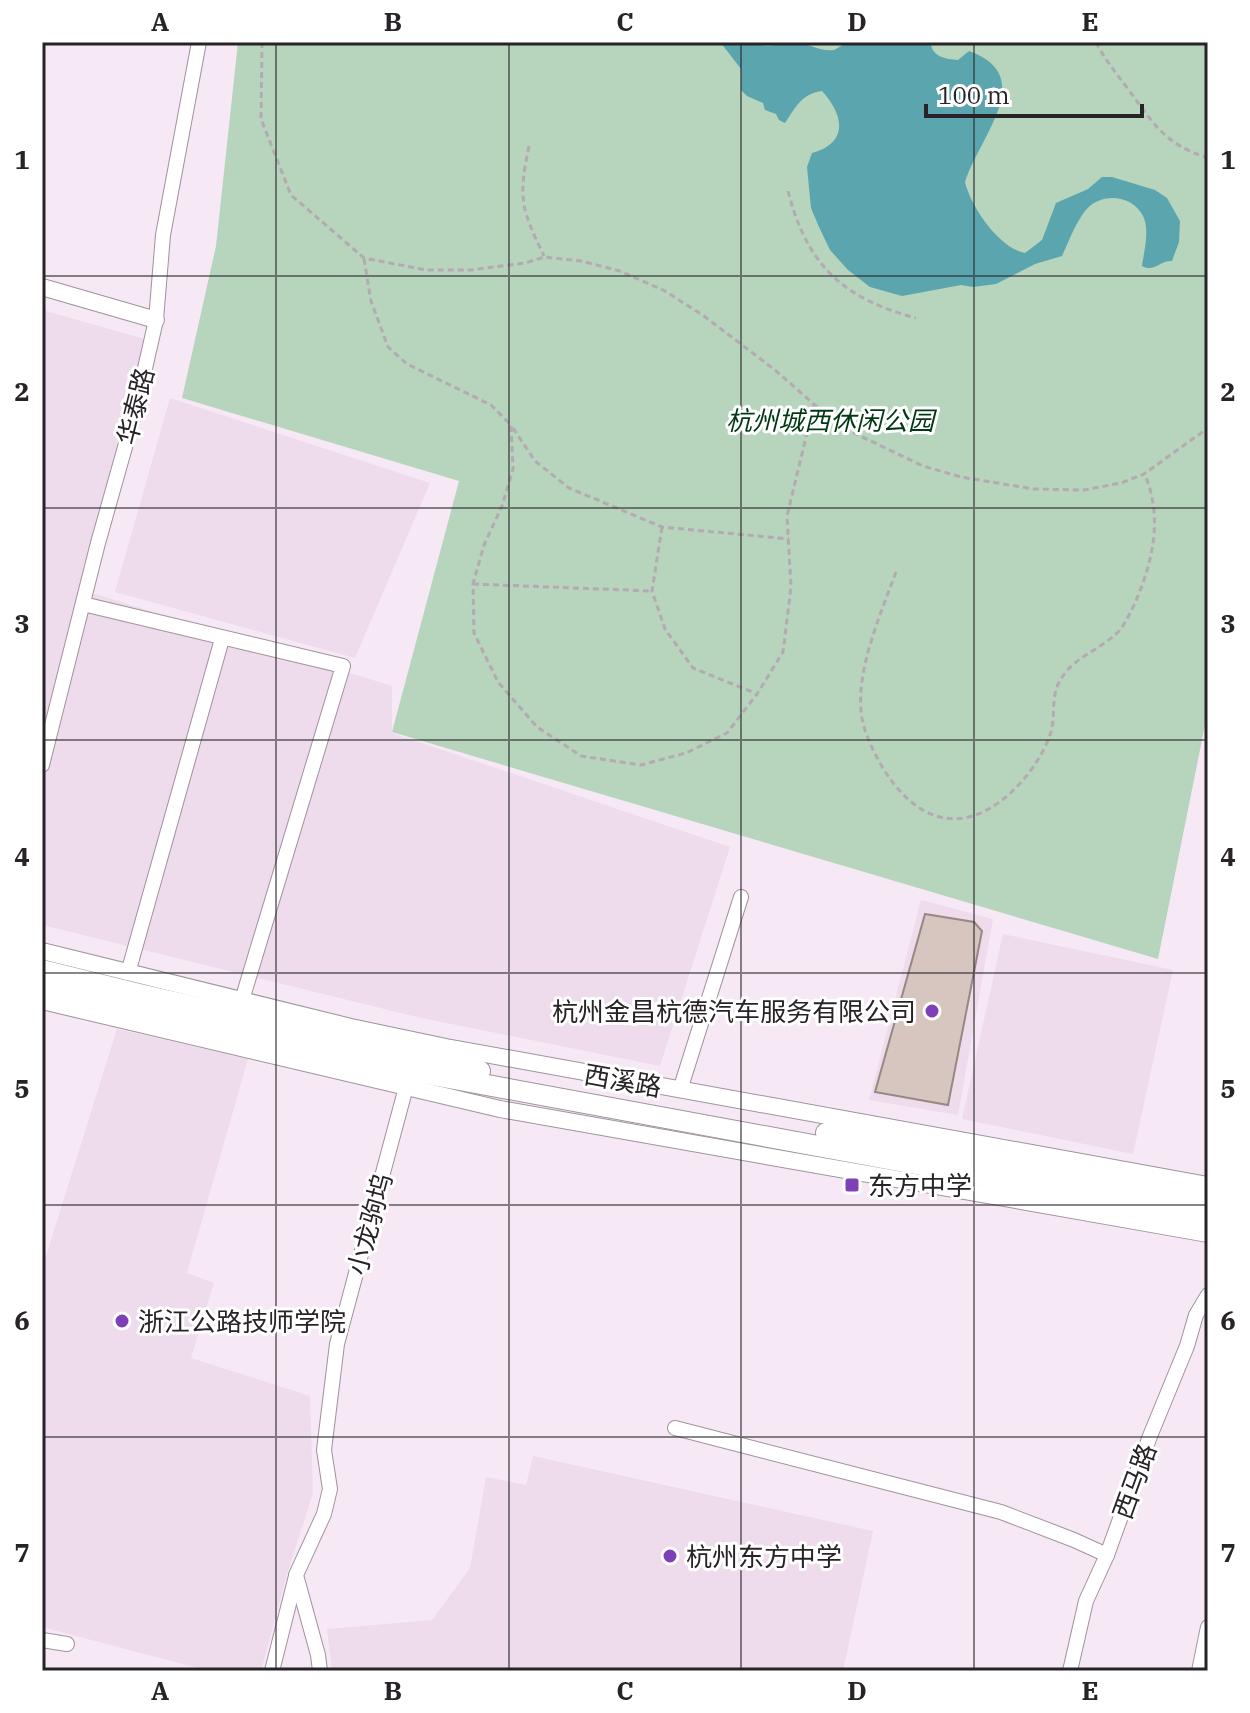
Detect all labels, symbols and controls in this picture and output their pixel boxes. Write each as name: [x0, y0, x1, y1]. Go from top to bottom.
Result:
text: A: [151, 4, 169, 38]
text: B: [384, 4, 402, 38]
text: C: [616, 4, 634, 38]
text: D: [847, 4, 867, 38]
text: E: [1081, 4, 1099, 38]
scale bar: [926, 68, 1142, 118]
text: 100 m: [938, 79, 1010, 111]
text: 1: [14, 142, 30, 176]
text: 1: [1220, 142, 1236, 176]
street label: 华泰路: [109, 364, 161, 448]
text: 2: [14, 374, 30, 408]
text: 2: [1220, 374, 1236, 408]
park label: 杭州城西休闲公园: [726, 403, 938, 437]
text: 3: [14, 606, 30, 640]
text: 3: [1220, 606, 1236, 640]
text: 4: [14, 839, 30, 873]
text: 4: [1220, 839, 1236, 873]
place label: 杭州金昌杭德汽车服务有限公司: [552, 994, 916, 1028]
marker: 杭州金昌杭德汽车服务有限公司: [923, 1002, 941, 1020]
street label: 西溪路: [582, 1056, 664, 1104]
text: 5: [14, 1071, 30, 1105]
text: 5: [1220, 1071, 1236, 1105]
place label: 东方中学: [868, 1168, 972, 1202]
street label: 小龙驹坞: [339, 1169, 399, 1279]
marker: 东方中学: [843, 1176, 861, 1194]
text: 6: [14, 1303, 30, 1337]
text: 6: [1220, 1303, 1236, 1337]
place label: 浙江公路技师学院: [138, 1304, 346, 1338]
marker: 浙江公路技师学院: [113, 1312, 131, 1330]
street label: 西马路: [1105, 1439, 1163, 1523]
text: 7: [14, 1535, 30, 1569]
text: 7: [1220, 1535, 1236, 1569]
place label: 杭州东方中学: [686, 1539, 842, 1573]
marker: 杭州东方中学: [661, 1547, 679, 1565]
text: A: [151, 1673, 169, 1707]
text: B: [384, 1673, 402, 1707]
text: C: [616, 1673, 634, 1707]
text: D: [847, 1673, 867, 1707]
text: E: [1081, 1673, 1099, 1707]

